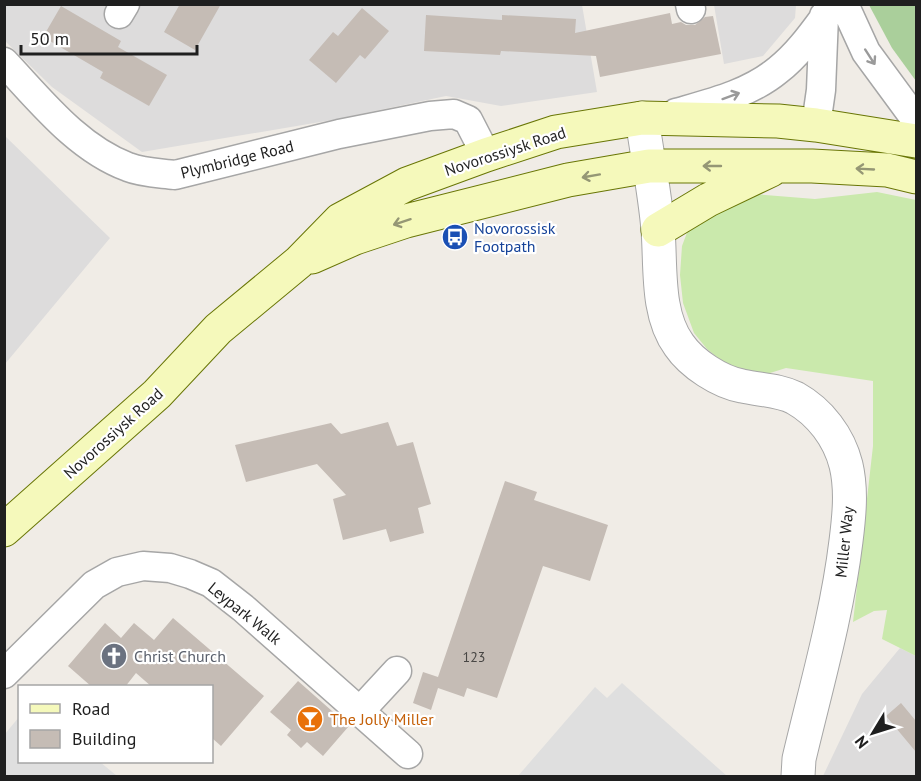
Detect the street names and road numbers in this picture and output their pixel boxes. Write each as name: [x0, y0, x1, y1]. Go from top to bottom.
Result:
street label: Novorossiysk Road: [442, 122, 568, 180]
street label: Plymbridge Road: [178, 135, 296, 183]
street label: Novorossiysk Road: [59, 383, 167, 483]
street label: Miller Way: [830, 505, 858, 579]
street label: Leypark Walk: [204, 577, 286, 649]

